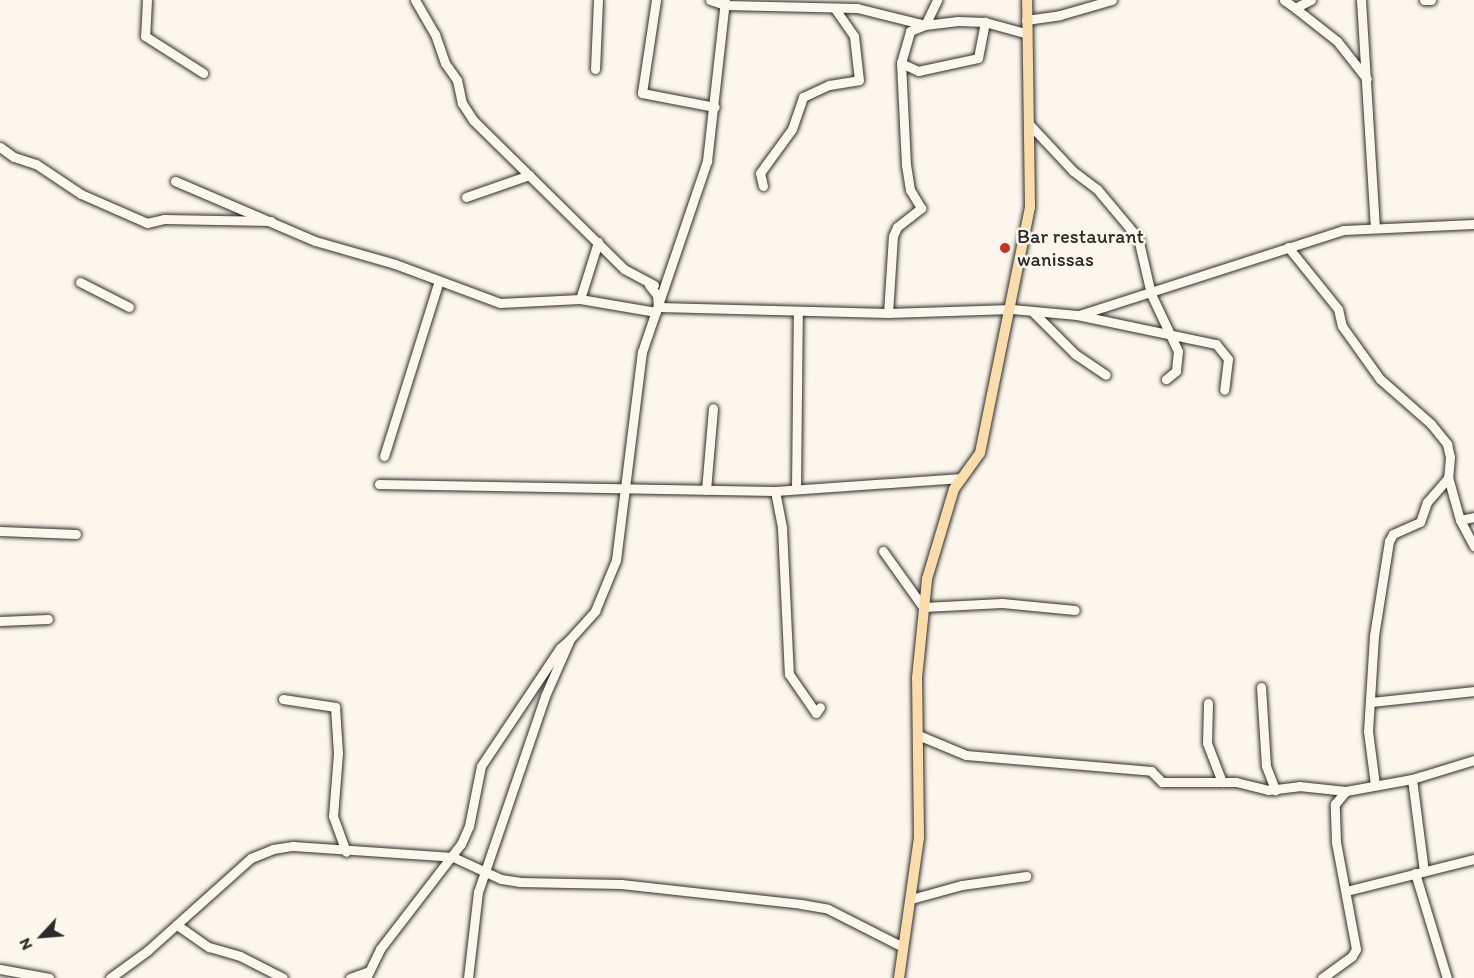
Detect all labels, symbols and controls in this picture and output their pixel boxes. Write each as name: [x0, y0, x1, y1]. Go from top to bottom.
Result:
place label: Bar restaurant wanissas: [1017, 225, 1144, 272]
marker: Bar restaurant wanissas: [998, 241, 1012, 255]
north arrow: [12, 906, 72, 966]
text: N: [14, 935, 36, 953]

